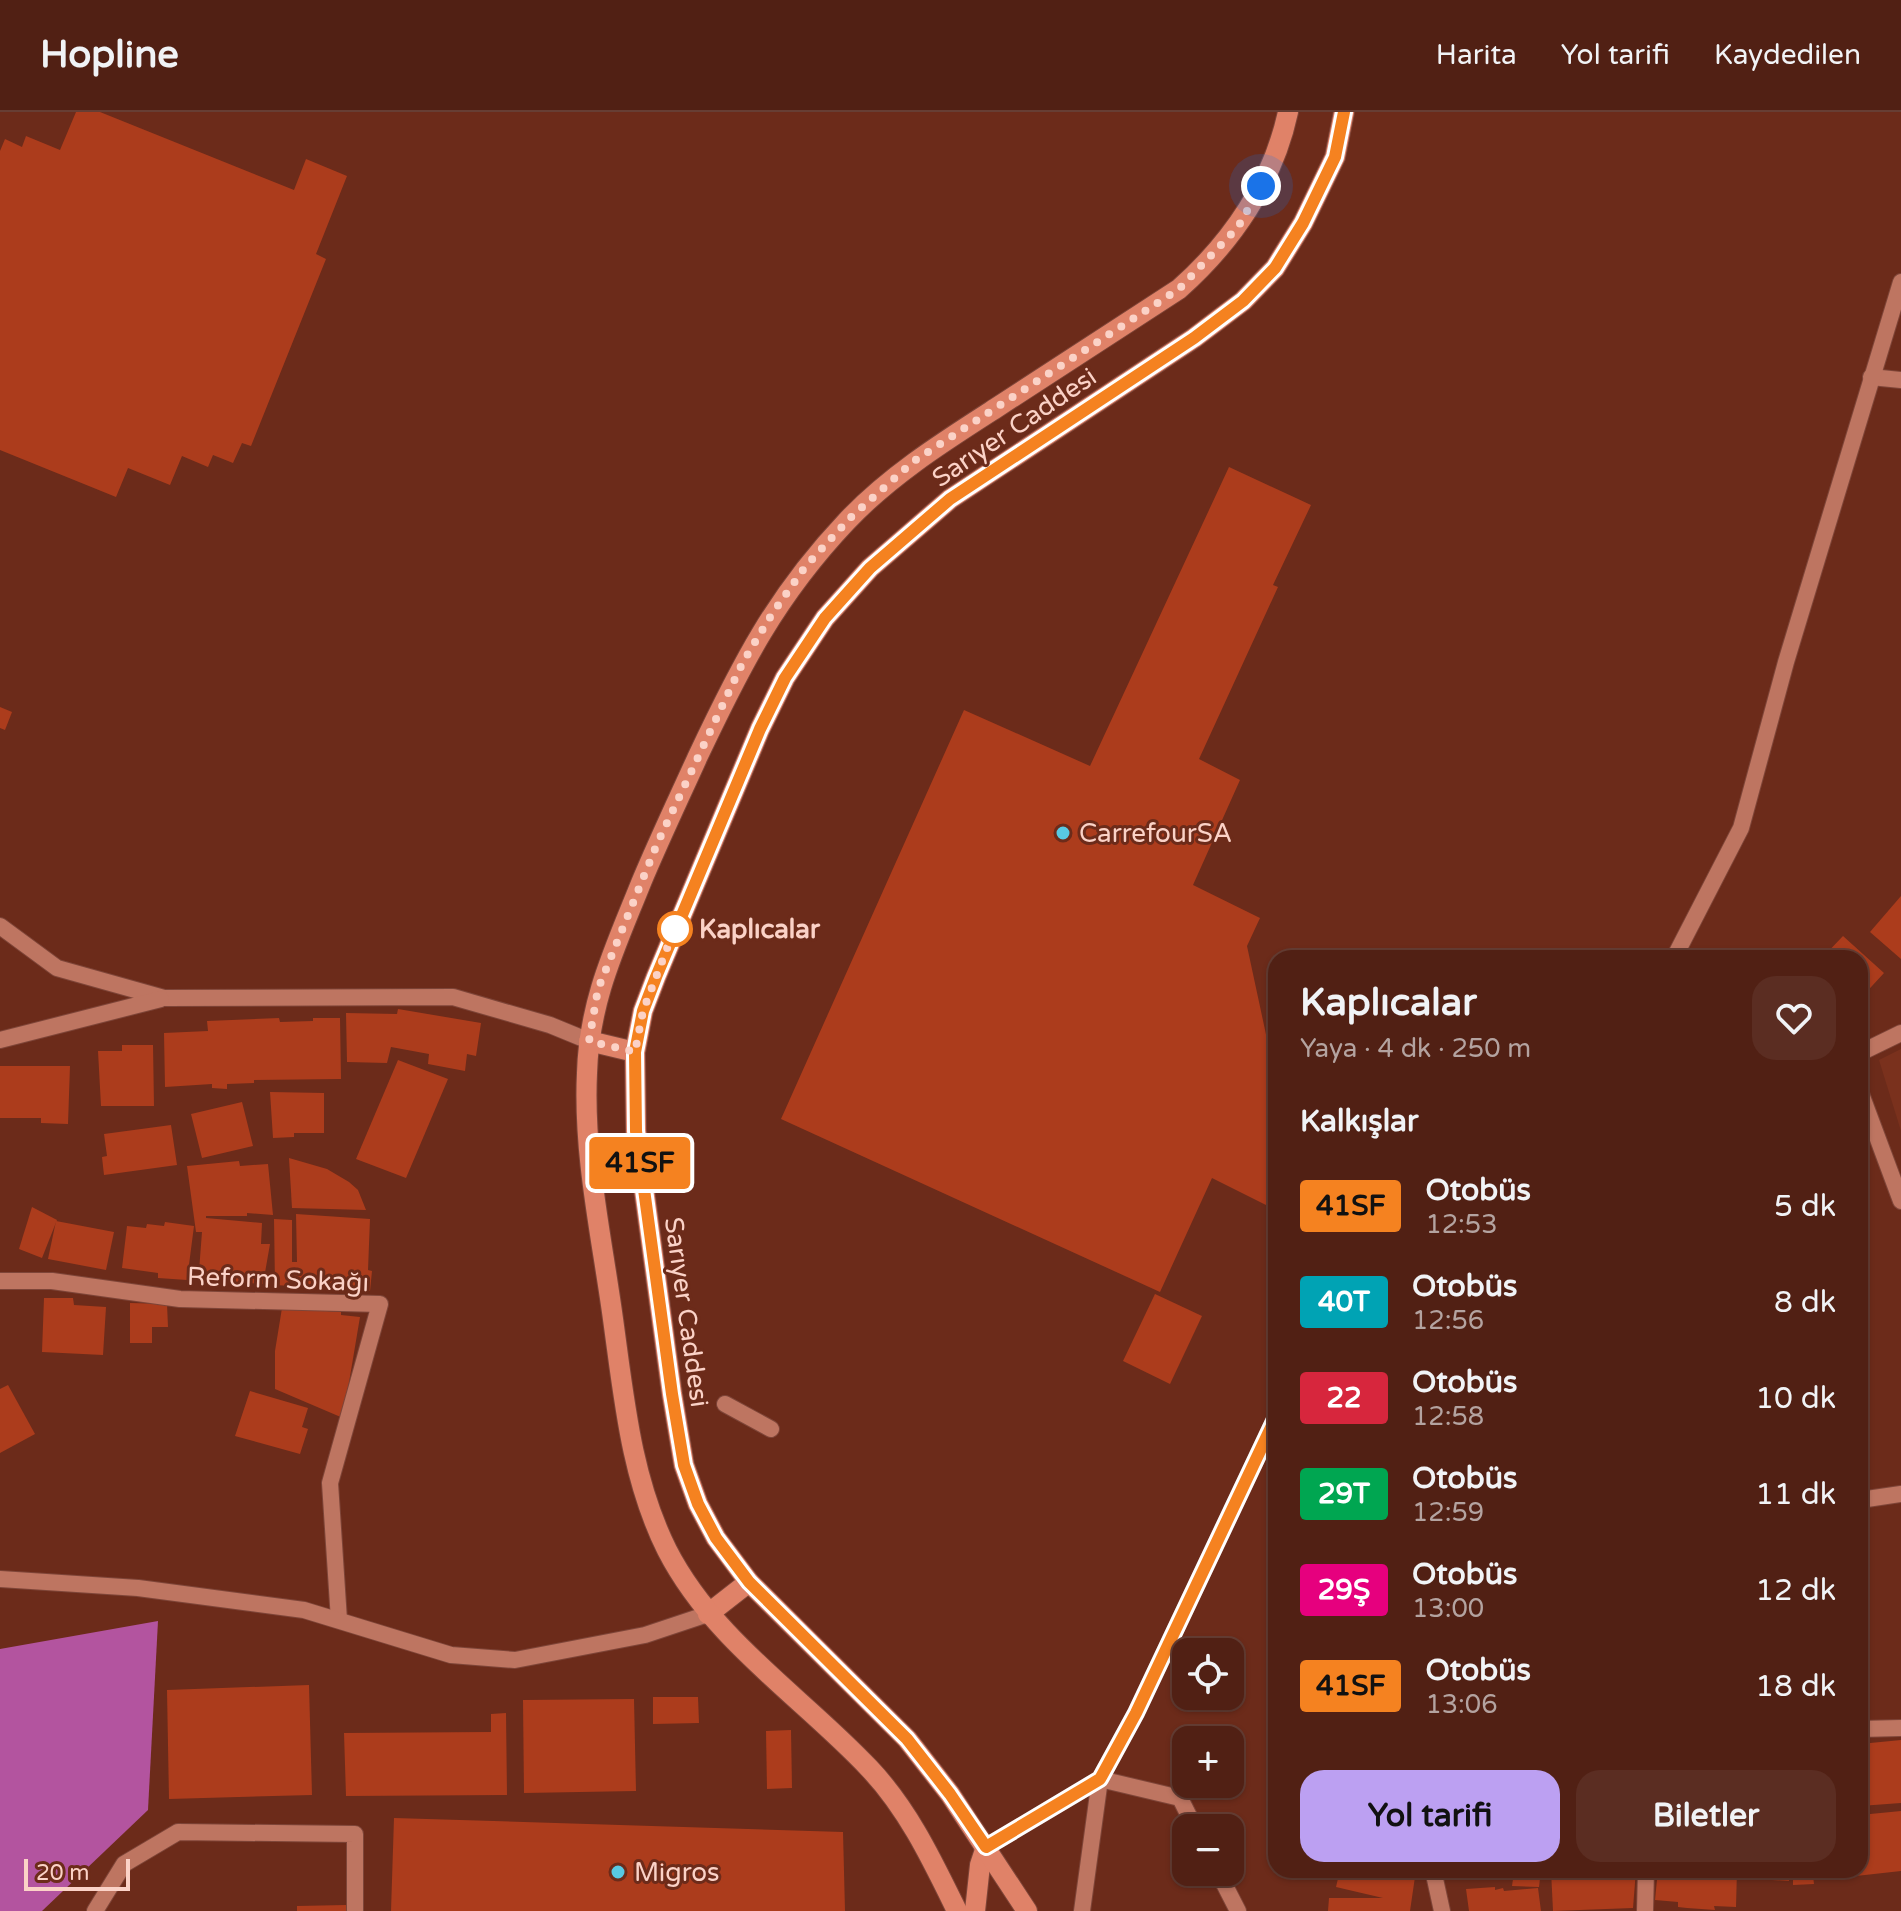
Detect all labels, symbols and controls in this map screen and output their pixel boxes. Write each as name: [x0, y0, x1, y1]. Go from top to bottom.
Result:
text: Hopline: [40, 32, 179, 78]
text: Harita: [1436, 38, 1517, 72]
text: Yol tarifi: [1561, 38, 1670, 72]
text: Kaydedilen: [1714, 38, 1861, 72]
your location: [1241, 166, 1281, 206]
street label: Sarıyer Caddesi: [926, 361, 1102, 494]
place label: CarrefourSA: [1079, 818, 1232, 849]
marker: CarrefourSA: [1054, 824, 1072, 842]
marker: Kaplıcalar: [658, 912, 692, 946]
place label: Kaplıcalar: [699, 914, 821, 945]
button: heart: [1752, 976, 1836, 1060]
text: Kaplıcalar: [1300, 980, 1477, 1026]
text: Yaya · 4 dk · 250 m: [1300, 1033, 1531, 1064]
text: Kalkışlar: [1300, 1103, 1418, 1140]
line badge: 41SF: [584, 1137, 696, 1189]
text: 41SF: [605, 1146, 675, 1180]
text: Otobüs: [1425, 1172, 1531, 1209]
text: 5 dk: [1774, 1188, 1836, 1225]
text: 41SF: [1316, 1189, 1385, 1223]
text: 12:53: [1425, 1209, 1498, 1240]
street label: Sarıyer Caddesi: [658, 1215, 715, 1409]
street label: Reform Sokağı: [186, 1261, 369, 1298]
text: Otobüs: [1412, 1268, 1517, 1305]
text: 8 dk: [1774, 1284, 1836, 1321]
text: 40T: [1318, 1285, 1370, 1319]
text: 12:56: [1412, 1305, 1484, 1336]
text: Otobüs: [1412, 1364, 1517, 1401]
text: 10 dk: [1755, 1380, 1836, 1417]
text: 22: [1326, 1381, 1362, 1415]
text: 12:58: [1412, 1401, 1484, 1432]
text: Otobüs: [1412, 1460, 1517, 1497]
text: 11 dk: [1755, 1476, 1836, 1513]
text: 29T: [1318, 1477, 1370, 1511]
text: 12:59: [1412, 1497, 1484, 1528]
text: Otobüs: [1412, 1556, 1517, 1593]
text: 12 dk: [1755, 1572, 1836, 1609]
text: 29Ş: [1318, 1573, 1370, 1607]
text: 13:00: [1412, 1593, 1484, 1624]
map controls: [1172, 1638, 1244, 1886]
button: locate: [1172, 1638, 1244, 1710]
text: Otobüs: [1425, 1652, 1531, 1689]
text: 18 dk: [1755, 1668, 1836, 1705]
text: 41SF: [1316, 1669, 1385, 1703]
text: 13:06: [1425, 1689, 1498, 1720]
button: +: [1172, 1726, 1244, 1798]
button: Yol tarifi: [1300, 1770, 1560, 1862]
button: Biletler: [1576, 1770, 1836, 1862]
button: −: [1172, 1814, 1244, 1886]
scale bar: [24, 1855, 130, 1891]
place label: Migros: [634, 1857, 720, 1888]
text: 20 m: [36, 1860, 90, 1886]
marker: Migros: [609, 1863, 627, 1881]

